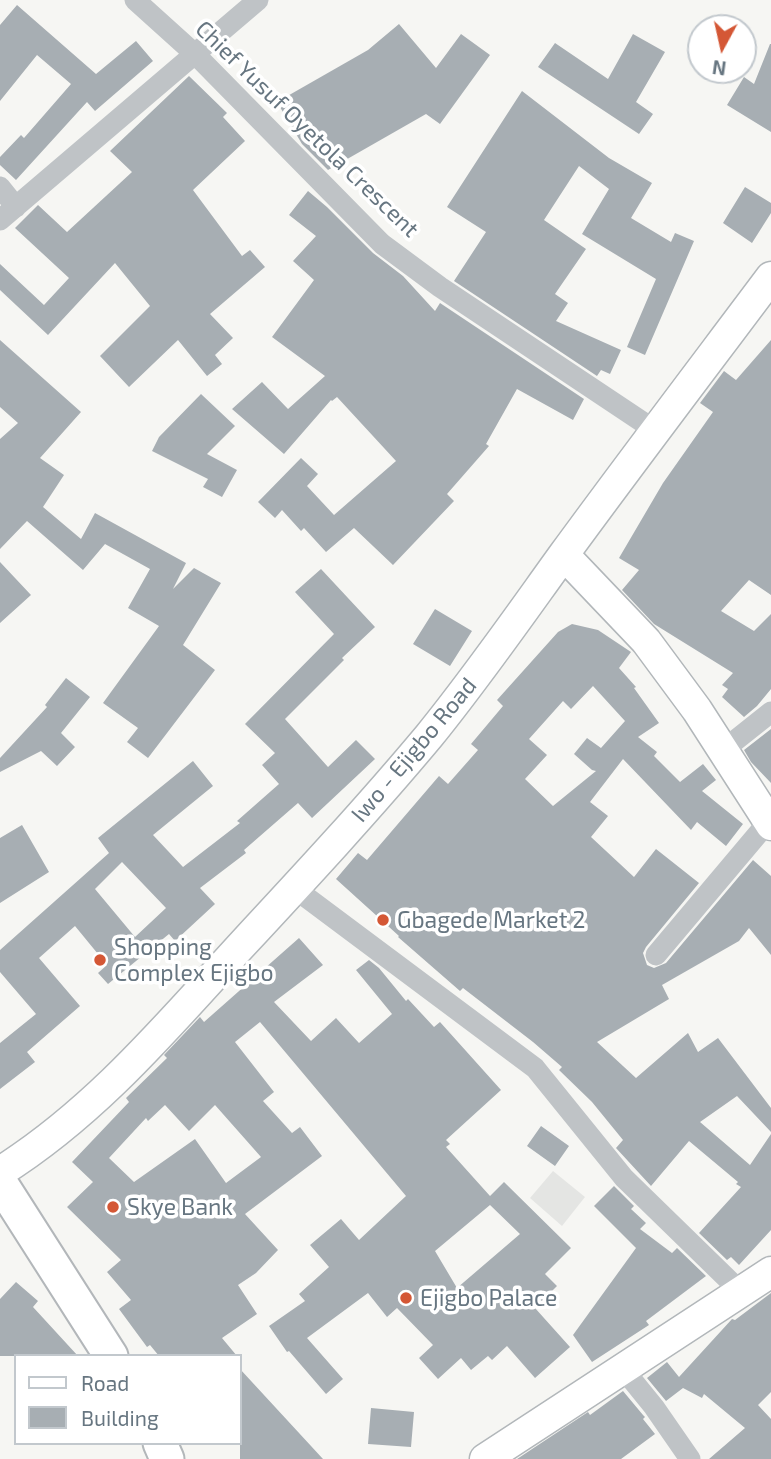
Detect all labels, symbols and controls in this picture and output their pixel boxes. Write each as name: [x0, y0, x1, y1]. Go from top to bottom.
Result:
north arrow: [687, 14, 757, 84]
street label: Chief Yusuf Oyetola Crescent: [190, 15, 424, 243]
text: N: [711, 56, 728, 81]
street label: Iwo - Ejigbo Road: [346, 672, 482, 828]
place label: Gbagede Market 2: [397, 906, 585, 934]
marker: Gbagede Market 2: [375, 912, 391, 928]
place label: Shopping Complex Ejigbo: [114, 933, 273, 987]
marker: Shopping Complex Ejigbo: [92, 952, 108, 968]
place label: Skye Bank: [127, 1193, 233, 1221]
marker: Skye Bank: [105, 1199, 121, 1215]
place label: Ejigbo Palace: [420, 1284, 557, 1312]
marker: Ejigbo Palace: [398, 1290, 414, 1306]
legend: [14, 1354, 242, 1445]
text: Road: [81, 1370, 129, 1395]
text: Building: [81, 1405, 159, 1430]

